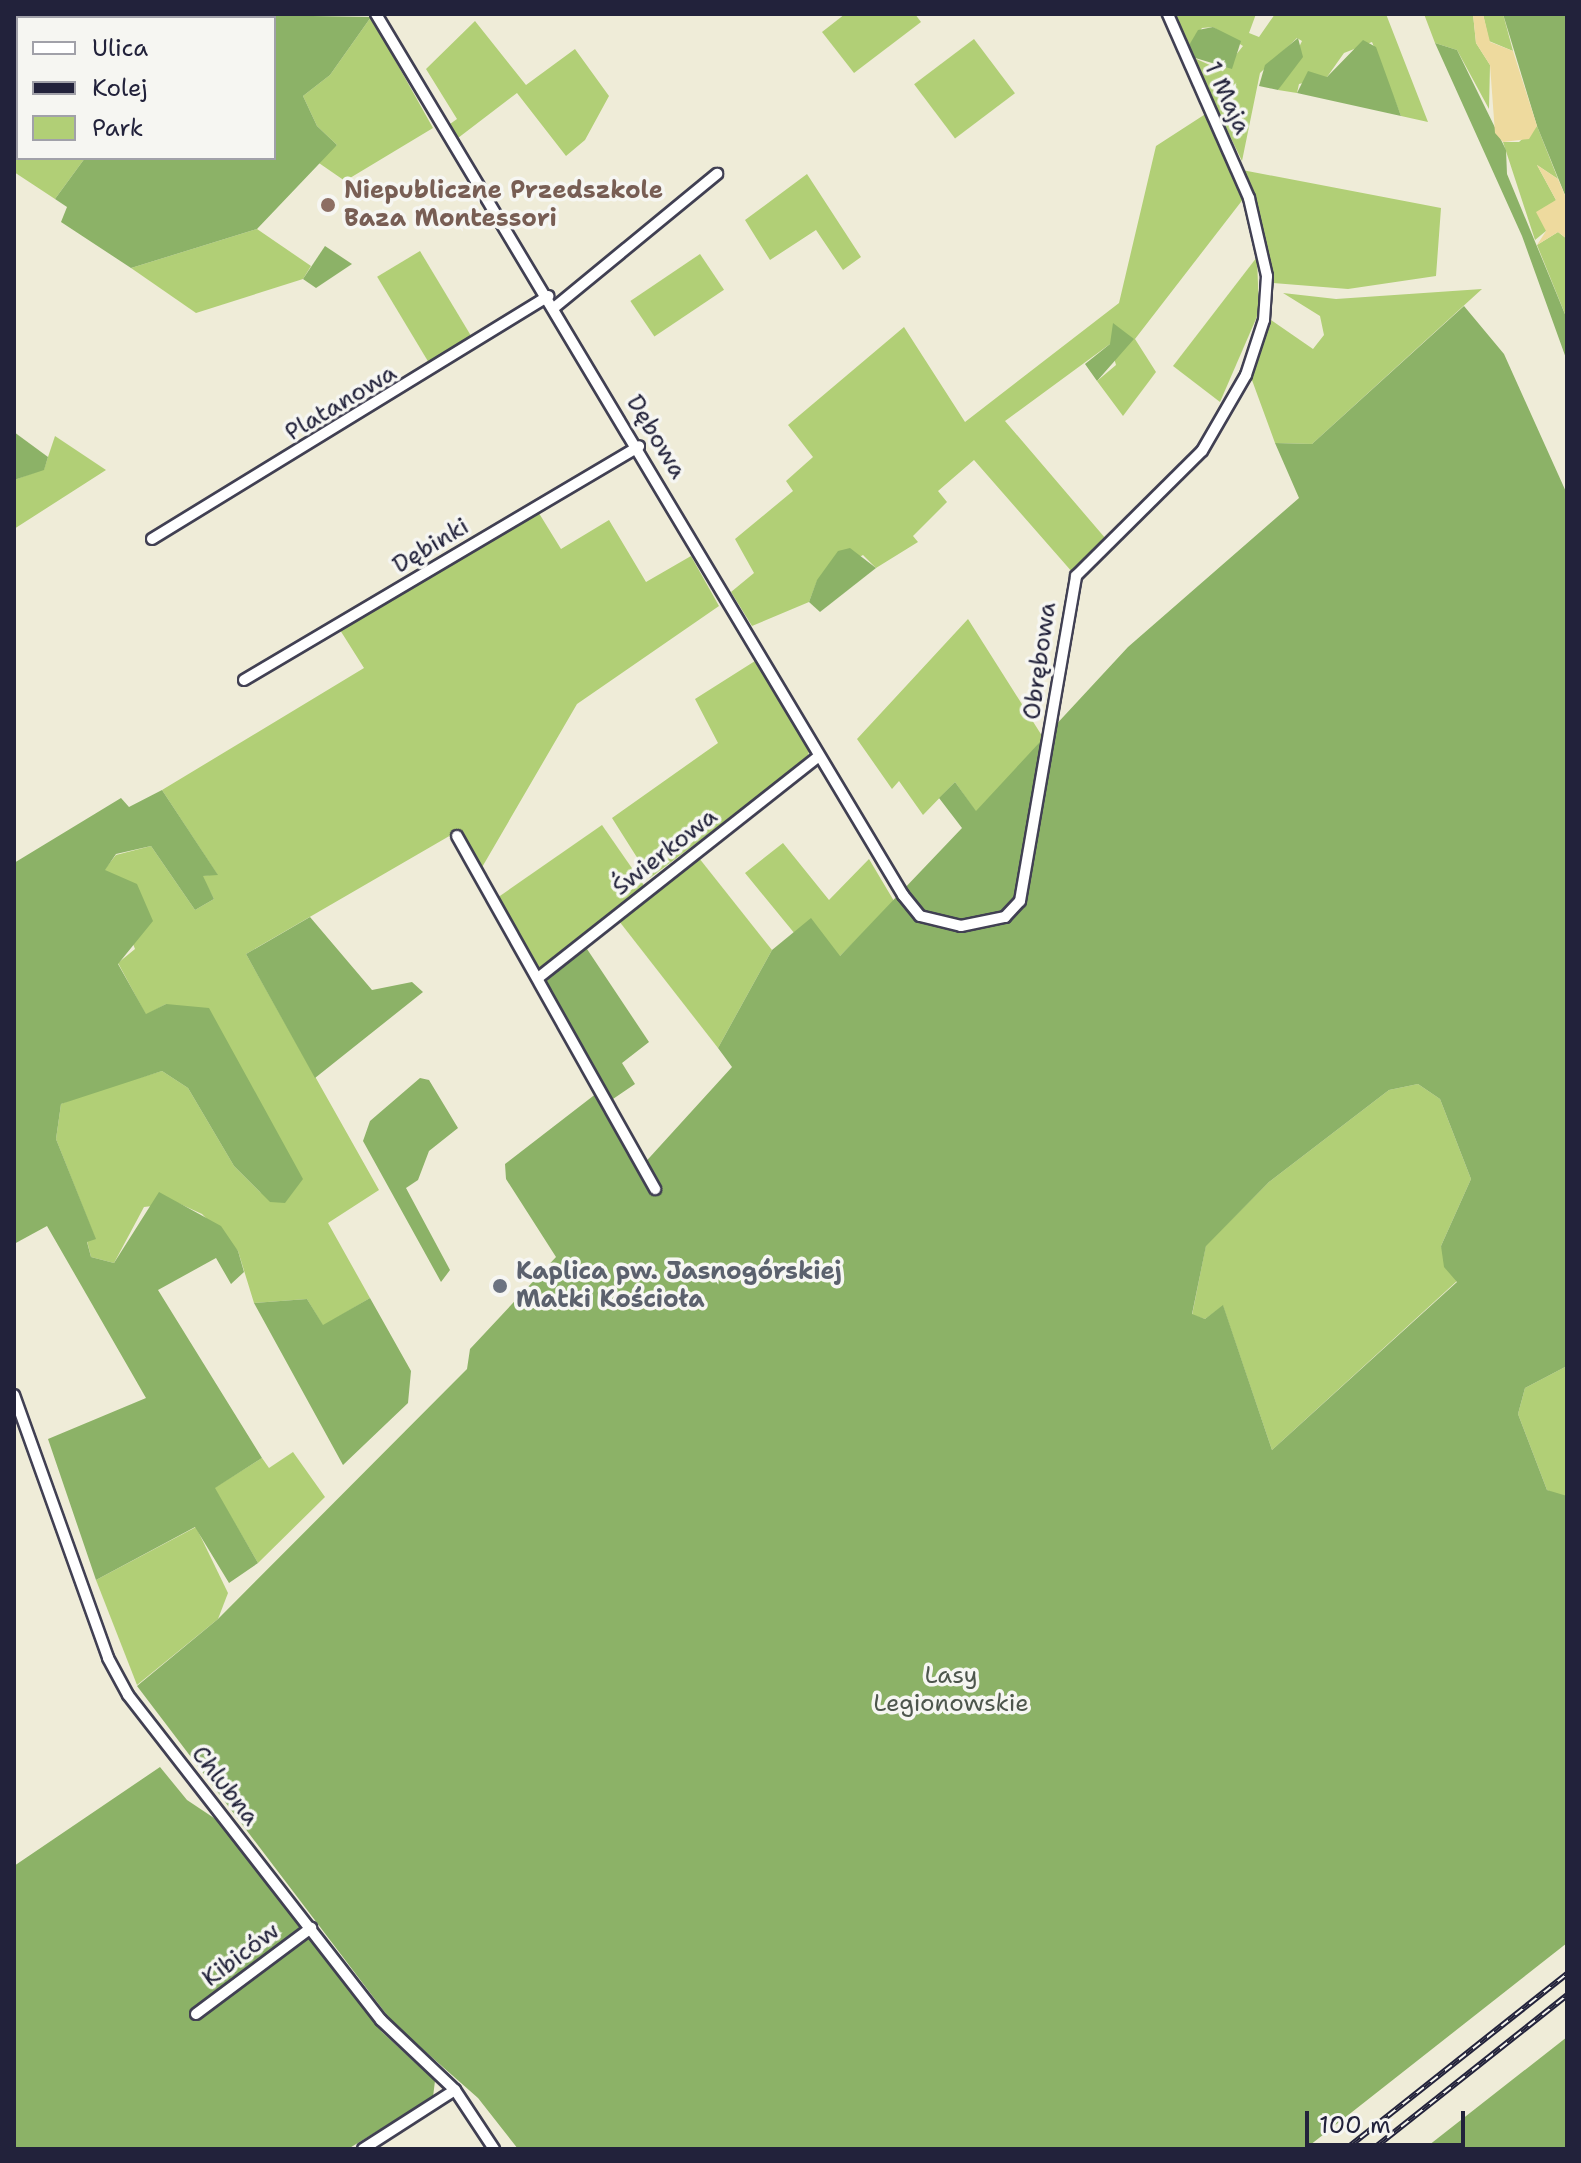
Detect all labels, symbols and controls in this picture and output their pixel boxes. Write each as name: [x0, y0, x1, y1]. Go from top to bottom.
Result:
legend: [16, 16, 276, 160]
text: Ulica: [92, 32, 148, 64]
street label: 1 Maja: [1198, 57, 1256, 139]
text: Kolej: [92, 72, 148, 104]
text: Park: [92, 112, 144, 144]
place label: Niepubliczne Przedszkole Baza Montessori: [344, 177, 663, 233]
marker: Niepubliczne Przedszkole Baza Montessori: [319, 196, 337, 214]
street label: Platanowa: [280, 359, 402, 447]
street label: Dębowa: [620, 390, 692, 484]
street label: Dębinki: [388, 512, 474, 580]
street label: Obrębowa: [1017, 600, 1063, 722]
street label: Świerkowa: [607, 802, 723, 902]
place label: Kaplica pw. Jasnogórskiej Matki Kościoła: [516, 1258, 842, 1314]
marker: Kaplica pw. Jasnogórskiej Matki Kościoła: [491, 1277, 509, 1295]
park label: Lasy Legionowskie: [873, 1662, 1029, 1718]
street label: Chlubna: [185, 1740, 265, 1832]
street label: Kibiców: [197, 1917, 285, 1993]
scale bar: [1309, 2095, 1469, 2145]
text: 100 m: [1319, 2109, 1391, 2141]

